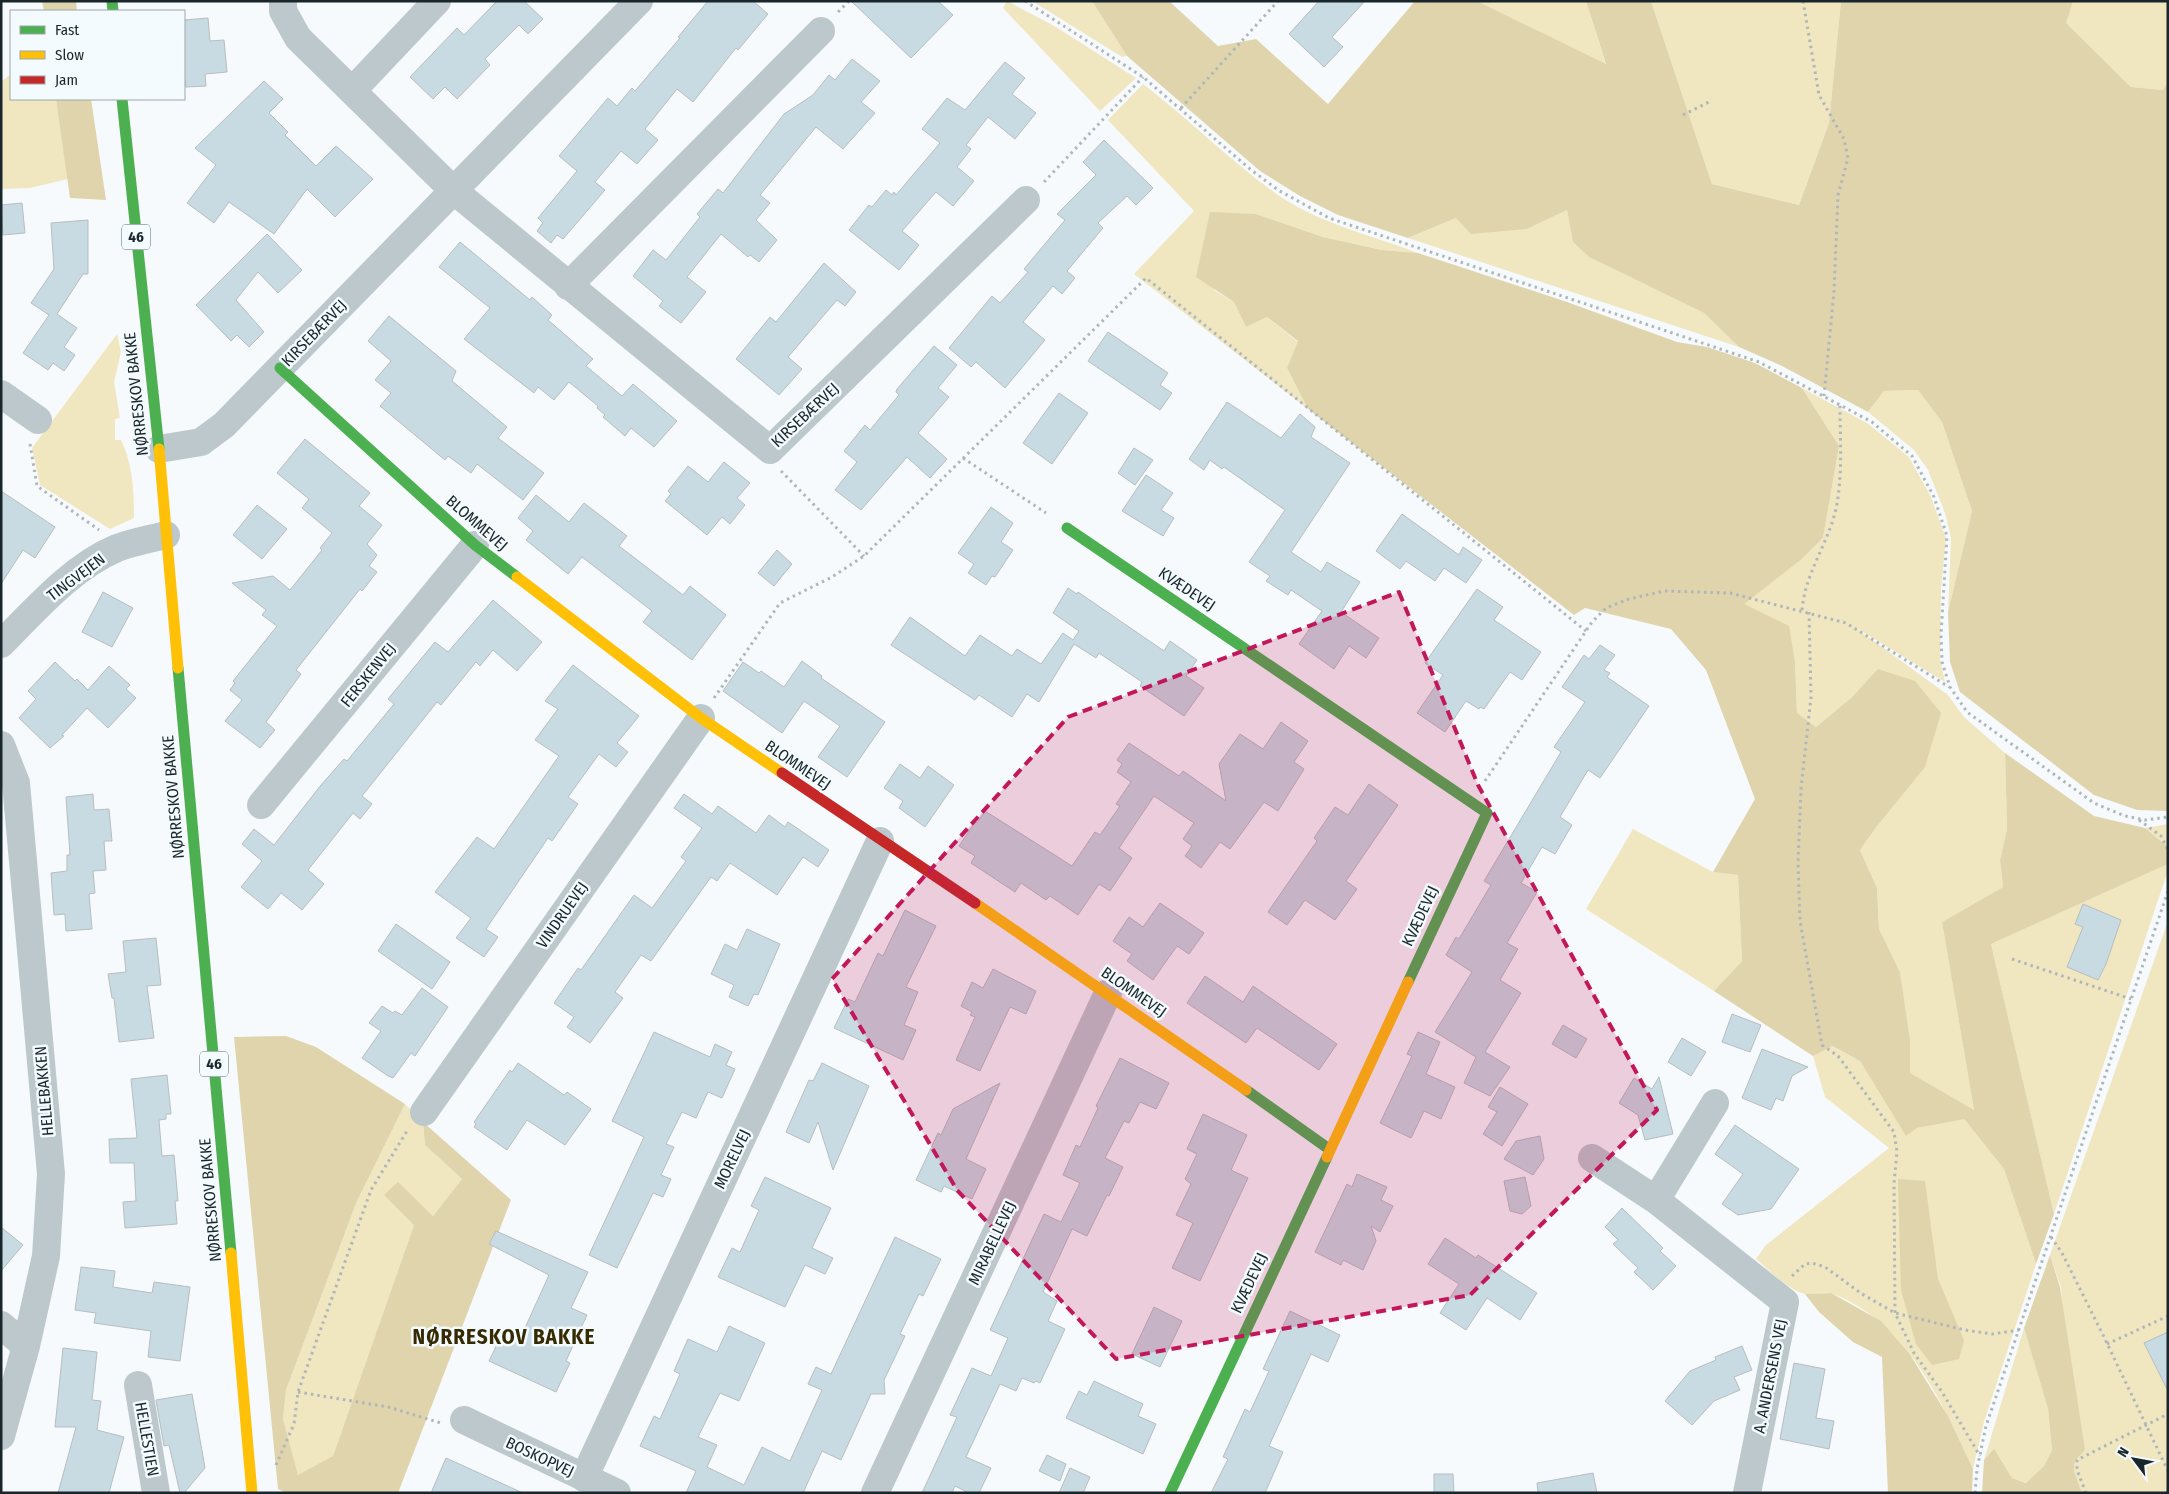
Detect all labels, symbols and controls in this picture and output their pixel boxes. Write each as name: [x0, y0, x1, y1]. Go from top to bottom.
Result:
legend: [10, 10, 185, 100]
text: Fast: [55, 21, 79, 39]
text: Slow: [55, 46, 84, 64]
text: Jam: [55, 71, 78, 89]
road number: 46: [122, 224, 150, 250]
street label: KIRSEBÆRVEJ: [277, 296, 351, 370]
street label: NØRRESKOV BAKKE: [120, 331, 152, 457]
street label: KIRSEBÆRVEJ: [767, 379, 843, 451]
street label: BLOMMEVEJ: [442, 491, 512, 555]
street label: TINGVEJEN: [43, 549, 109, 605]
street label: KVÆDEVEJ: [1155, 563, 1219, 615]
street label: FERSKENVEJ: [336, 639, 400, 711]
street label: NØRRESKOV BAKKE: [158, 734, 188, 860]
street label: BLOMMEVEJ: [762, 736, 834, 794]
street label: VINDRUEVEJ: [532, 878, 592, 952]
street label: KVÆDEVEJ: [1398, 883, 1442, 949]
street label: BLOMMEVEJ: [1098, 963, 1170, 1021]
street label: HELLEBAKKEN: [31, 1045, 57, 1137]
road number: 46: [200, 1052, 228, 1076]
street label: MORELVEJ: [710, 1126, 754, 1192]
street label: NØRRESKOV BAKKE: [195, 1137, 225, 1263]
street label: MIRABELLEVEJ: [964, 1198, 1020, 1288]
street label: KVÆDEVEJ: [1227, 1250, 1271, 1316]
street label: A. ANDERSENS VEJ: [1750, 1317, 1790, 1435]
district label: NØRRESKOV BAKKE: [413, 1324, 595, 1350]
street label: HELLESTIEN: [131, 1400, 163, 1478]
street label: BOSKOPVEJ: [503, 1433, 577, 1481]
north arrow: [2109, 1434, 2159, 1484]
text: N: [2114, 1444, 2133, 1460]

